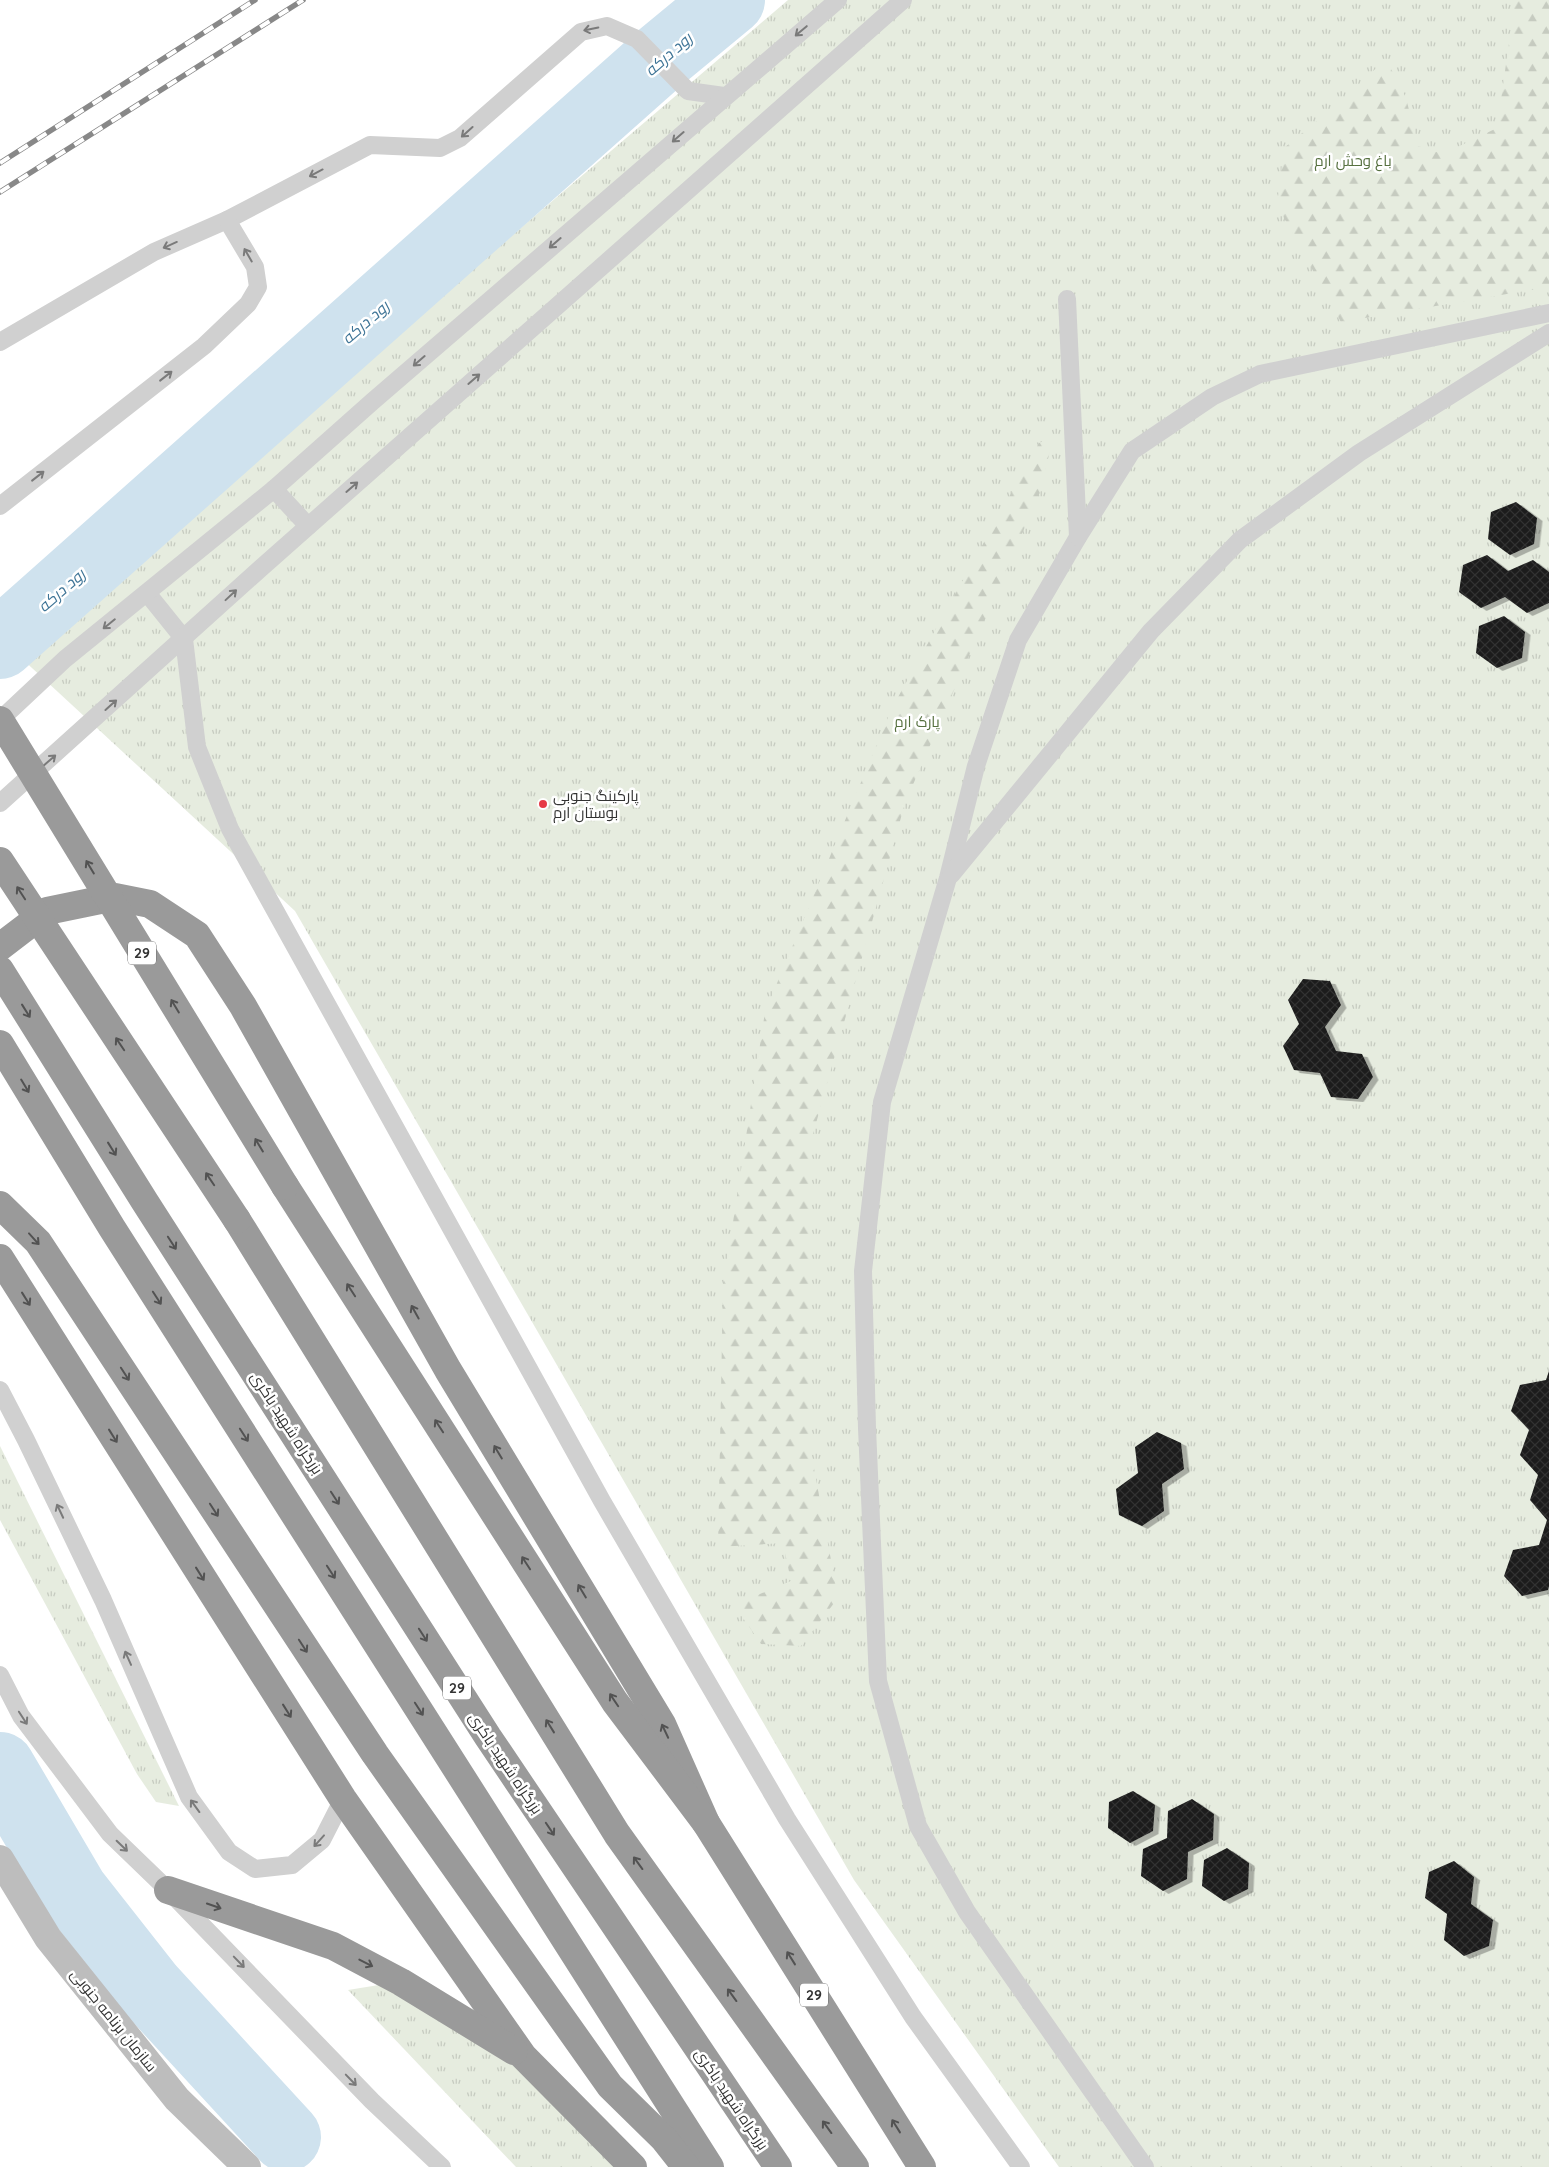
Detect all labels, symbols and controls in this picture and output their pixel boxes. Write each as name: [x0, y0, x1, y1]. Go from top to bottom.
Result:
one-way arrow: [584, 25, 600, 35]
one-way arrow: [795, 26, 808, 37]
water label: رود درکه: [640, 27, 697, 80]
one-way arrow: [461, 127, 474, 138]
one-way arrow: [671, 131, 684, 143]
park label: باغ وحش ارم: [1314, 151, 1392, 172]
one-way arrow: [309, 169, 324, 178]
one-way arrow: [548, 238, 561, 249]
one-way arrow: [163, 240, 178, 250]
one-way arrow: [243, 248, 253, 263]
water label: رود درکه: [337, 295, 394, 348]
one-way arrow: [412, 355, 425, 367]
one-way arrow: [159, 371, 173, 381]
one-way arrow: [468, 373, 481, 385]
one-way arrow: [31, 471, 44, 482]
one-way arrow: [346, 481, 359, 493]
water label: رود درکه: [33, 563, 90, 616]
one-way arrow: [225, 589, 238, 601]
one-way arrow: [102, 618, 115, 629]
one-way arrow: [105, 699, 118, 711]
park label: پارک ارم: [894, 712, 940, 732]
one-way arrow: [43, 754, 56, 765]
place label: پارکینگ جنوبی بوستان ارم: [553, 786, 639, 823]
marker: پارکینگ جنوبی بوستان ارم: [537, 798, 549, 810]
one-way arrow: [85, 861, 95, 875]
one-way arrow: [16, 887, 26, 901]
road number: 29: [128, 941, 156, 964]
one-way arrow: [169, 1000, 179, 1014]
one-way arrow: [21, 1004, 31, 1018]
one-way arrow: [115, 1037, 125, 1051]
one-way arrow: [21, 1078, 31, 1092]
one-way arrow: [254, 1138, 264, 1152]
one-way arrow: [107, 1142, 117, 1156]
one-way arrow: [205, 1172, 215, 1186]
one-way arrow: [28, 1233, 40, 1246]
one-way arrow: [167, 1236, 177, 1250]
one-way arrow: [346, 1283, 356, 1297]
one-way arrow: [152, 1291, 162, 1305]
one-way arrow: [21, 1292, 31, 1306]
one-way arrow: [410, 1305, 420, 1319]
one-way arrow: [119, 1367, 130, 1381]
street label: بزرگراه شهید باکری: [246, 1368, 327, 1478]
one-way arrow: [433, 1420, 443, 1434]
one-way arrow: [239, 1428, 249, 1442]
one-way arrow: [108, 1429, 118, 1443]
one-way arrow: [492, 1445, 502, 1459]
one-way arrow: [330, 1491, 340, 1505]
one-way arrow: [55, 1503, 65, 1518]
one-way arrow: [209, 1503, 219, 1517]
one-way arrow: [521, 1557, 531, 1571]
one-way arrow: [327, 1565, 337, 1579]
one-way arrow: [196, 1566, 206, 1580]
one-way arrow: [576, 1585, 586, 1599]
one-way arrow: [417, 1628, 428, 1642]
one-way arrow: [299, 1638, 309, 1652]
one-way arrow: [123, 1651, 133, 1666]
road number: 29: [443, 1676, 471, 1700]
one-way arrow: [609, 1693, 619, 1707]
one-way arrow: [414, 1702, 424, 1716]
one-way arrow: [283, 1703, 293, 1717]
street label: بزرگراه شهید باکری: [464, 1709, 547, 1818]
one-way arrow: [18, 1710, 28, 1724]
one-way arrow: [545, 1720, 555, 1734]
one-way arrow: [659, 1724, 669, 1739]
one-way arrow: [190, 1799, 200, 1813]
one-way arrow: [545, 1822, 555, 1836]
one-way arrow: [313, 1834, 325, 1847]
one-way arrow: [116, 1840, 129, 1852]
one-way arrow: [632, 1857, 643, 1870]
one-way arrow: [206, 1902, 222, 1911]
one-way arrow: [786, 1952, 796, 1966]
one-way arrow: [232, 1956, 244, 1968]
one-way arrow: [358, 1959, 373, 1968]
street label: سازمان برنامه جنوبی: [66, 1965, 161, 2076]
road number: 29: [800, 1984, 828, 2006]
one-way arrow: [727, 1988, 737, 2002]
street label: بزرگراه شهید باکری: [690, 2045, 773, 2154]
one-way arrow: [345, 2073, 357, 2086]
one-way arrow: [891, 2119, 901, 2133]
one-way arrow: [822, 2120, 832, 2134]

